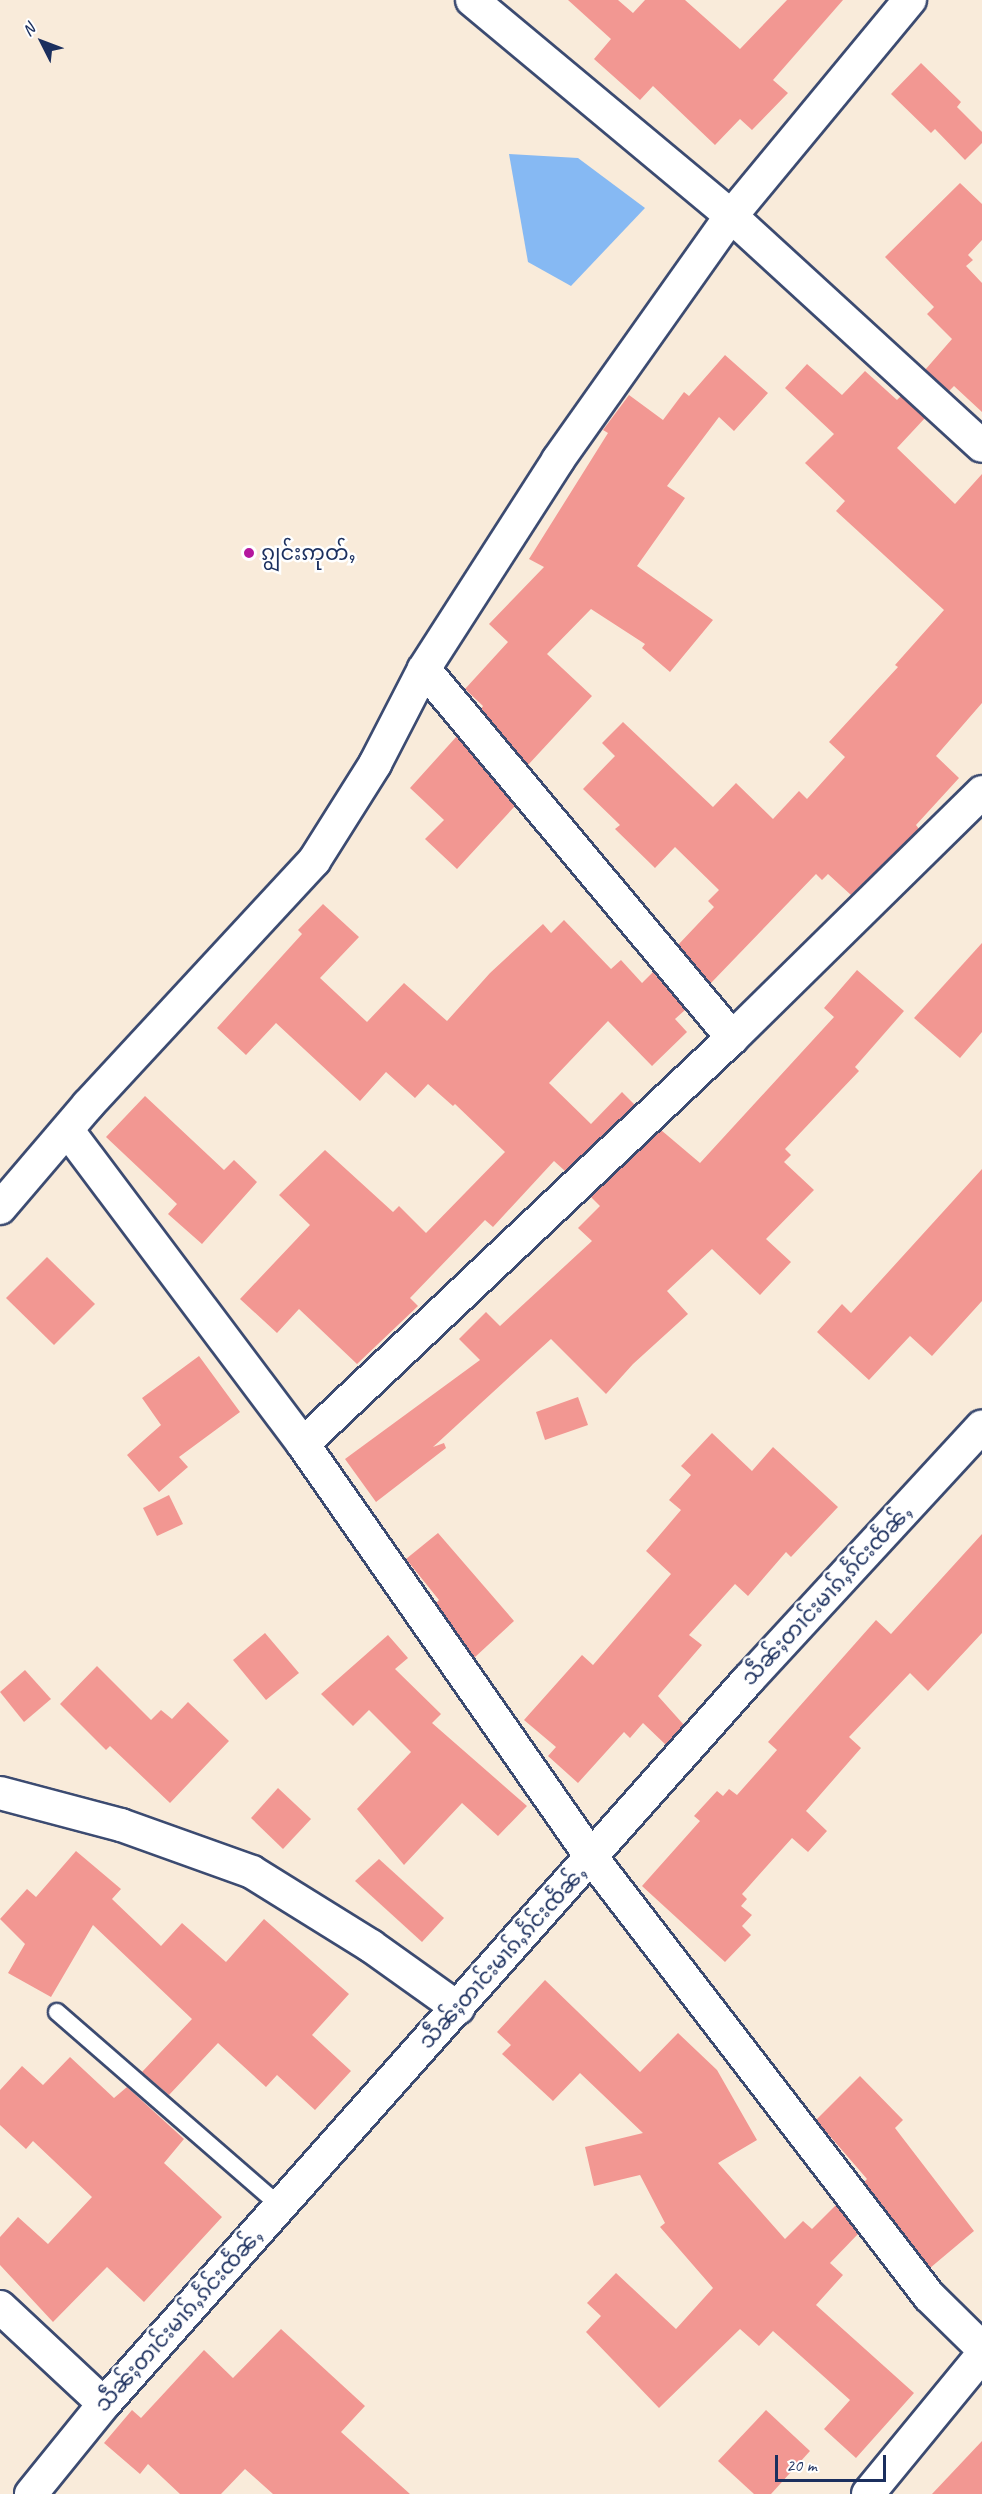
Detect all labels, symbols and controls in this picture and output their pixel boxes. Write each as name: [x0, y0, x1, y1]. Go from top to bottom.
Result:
north arrow: [12, 12, 72, 72]
text: N: [18, 20, 39, 40]
place label: ၵျွင်းဢုတ်ႇ: [261, 540, 356, 566]
marker: ၵျွင်းဢုတ်ႇ: [242, 546, 256, 560]
street label: သဵၼ်ႈတၢင်းမၢၵ်ႇၵႅင်းၸႅၼ်ႇ: [737, 1499, 917, 1691]
street label: သဵၼ်ႈတၢင်းမၢၵ်ႇၵႅင်းၸႅၼ်ႇ: [414, 1860, 592, 2054]
street label: သဵၼ်ႈတၢင်းမၢၵ်ႇၵႅင်းၸႅၼ်ႇ: [90, 2223, 268, 2417]
scale bar: [778, 2443, 889, 2481]
text: 20 m: [786, 2454, 817, 2476]

